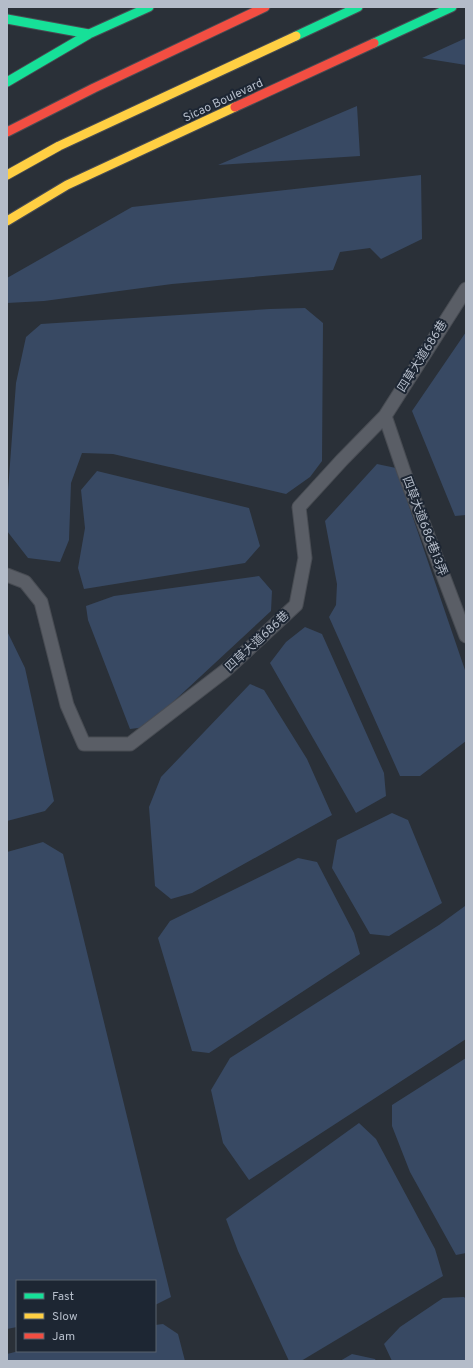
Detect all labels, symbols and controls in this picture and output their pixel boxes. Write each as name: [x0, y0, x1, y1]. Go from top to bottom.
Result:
street label: Sicao Boulevard: [181, 75, 266, 126]
street label: 四草大道686巷: [394, 318, 451, 395]
street label: 四草大道686巷13弄: [398, 474, 450, 578]
street label: 四草大道686巷: [222, 608, 293, 675]
legend: [16, 1280, 156, 1352]
text: Fast: [52, 1289, 74, 1305]
text: Slow: [52, 1309, 78, 1325]
text: Jam: [52, 1329, 75, 1345]

